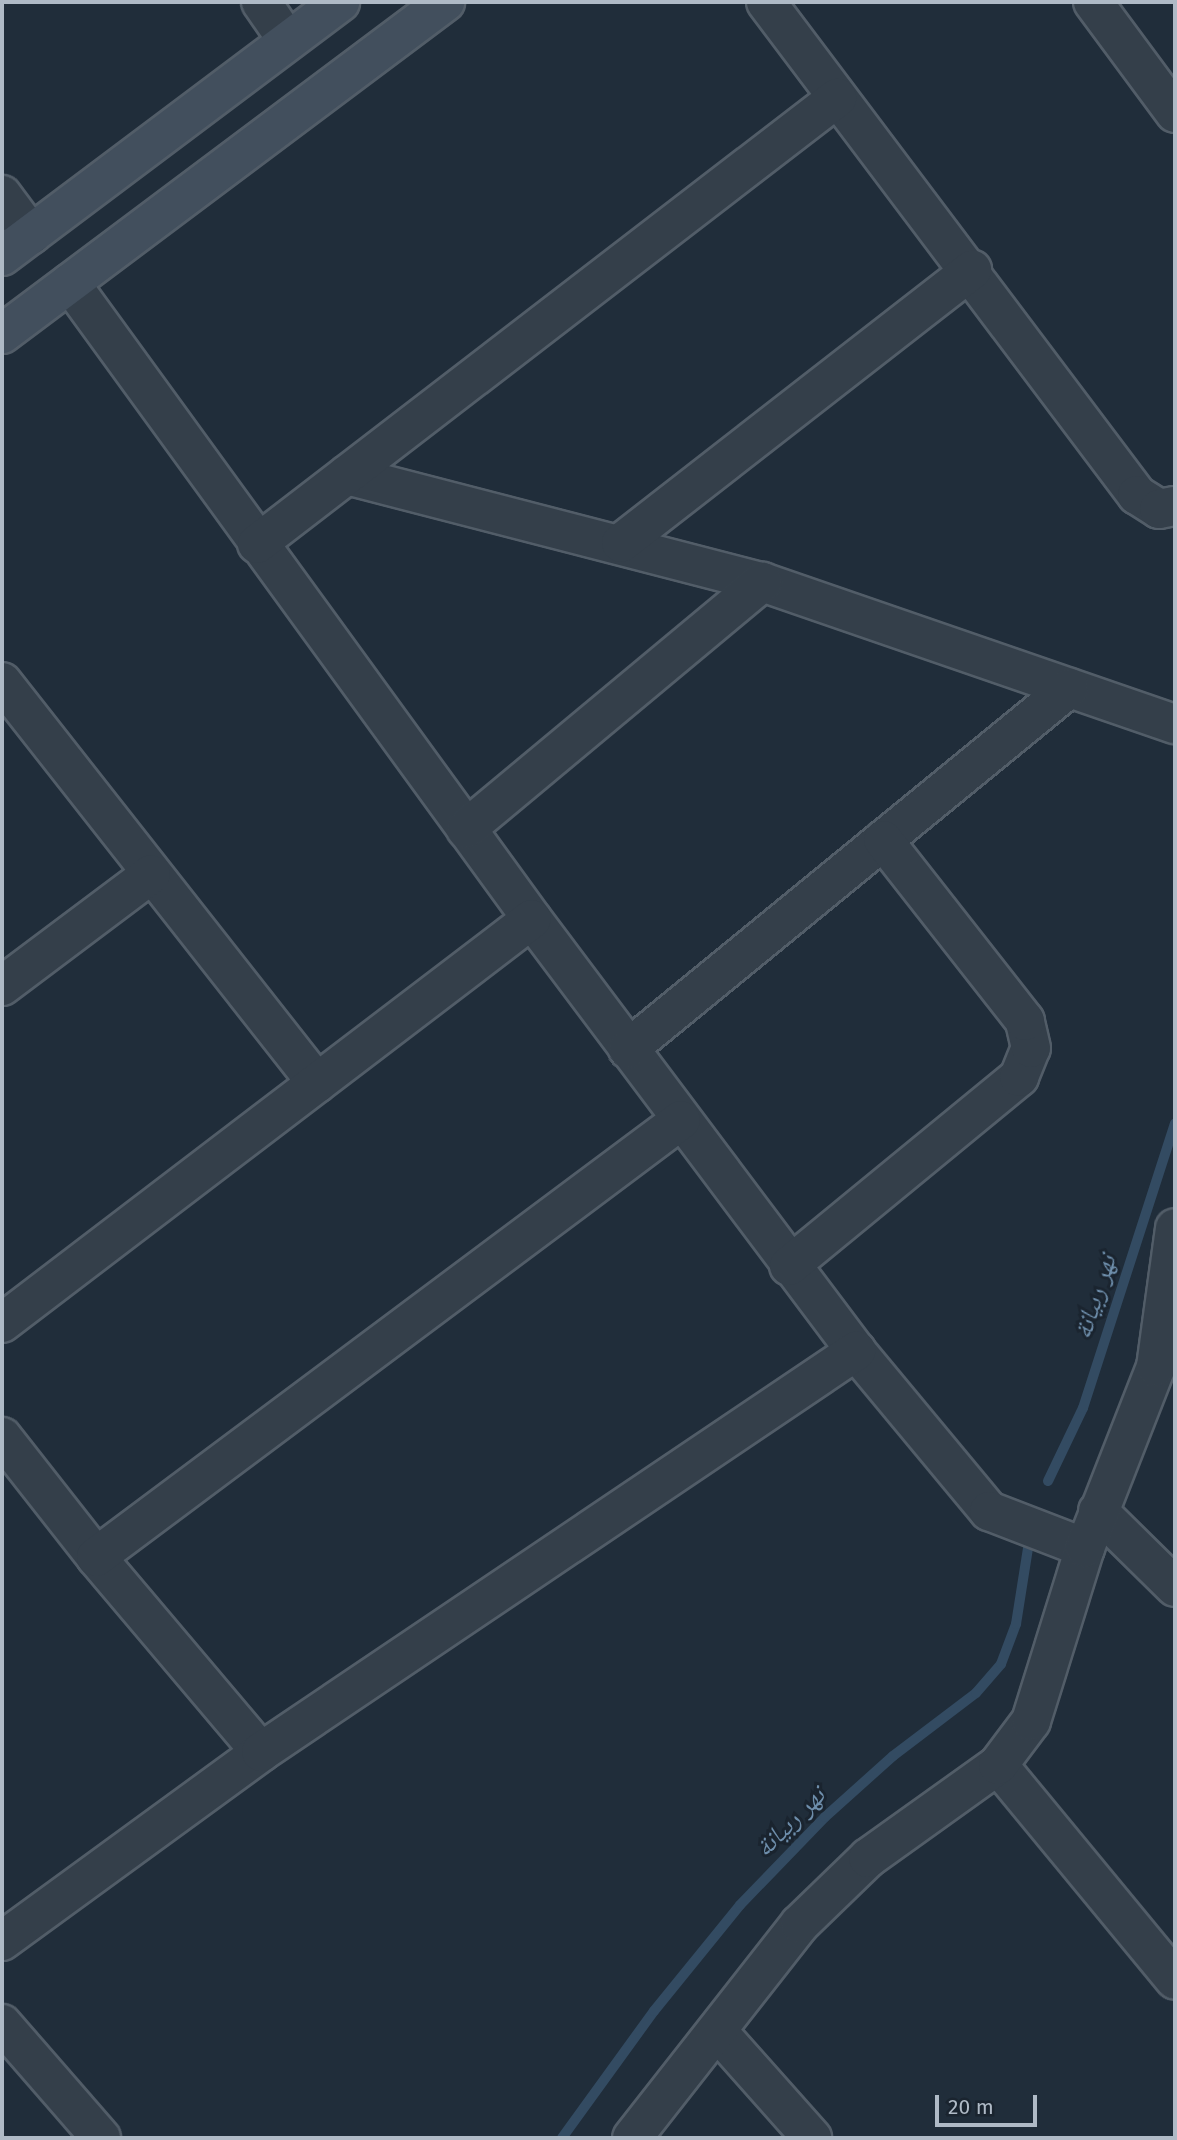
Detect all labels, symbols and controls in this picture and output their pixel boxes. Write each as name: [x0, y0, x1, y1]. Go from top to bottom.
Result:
water label: نهر ربيانة: [1067, 1251, 1123, 1343]
water label: نهر ربيانة: [748, 1780, 832, 1864]
scale bar: [939, 2080, 1040, 2124]
text: 20 m: [948, 2094, 994, 2120]

